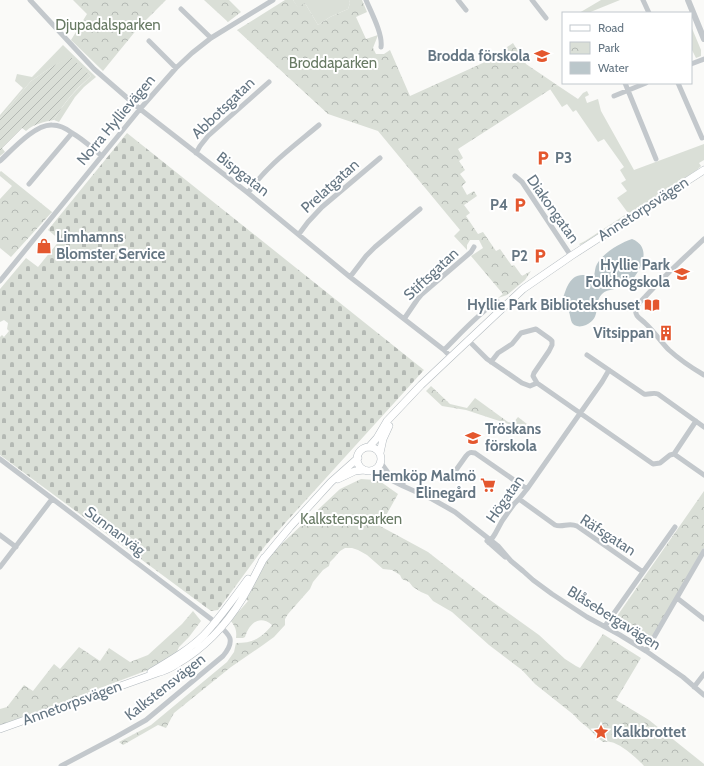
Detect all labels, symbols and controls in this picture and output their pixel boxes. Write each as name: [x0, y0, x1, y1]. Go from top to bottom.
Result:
legend: [562, 12, 692, 84]
park label: Djupadalsparken: [55, 16, 161, 34]
text: Road: [598, 20, 624, 35]
text: Park: [598, 40, 620, 55]
place label: Brodda förskola: [428, 47, 531, 65]
school or university icon: Brodda förskola: [533, 47, 551, 65]
park label: Broddaparken: [289, 54, 377, 72]
text: Water: [598, 60, 629, 75]
street label: Norra Hyllievägen: [73, 71, 159, 169]
street label: Abbotsgatan: [188, 74, 258, 142]
street label: Bispgatan: [213, 148, 273, 200]
parking icon: P3: [534, 149, 552, 167]
place label: P3: [555, 149, 572, 167]
street label: Prelatgatan: [297, 155, 363, 217]
street label: Diakongatan: [523, 171, 583, 247]
street label: Annetorpsvägen: [594, 173, 692, 245]
place label: P4: [490, 196, 508, 214]
parking icon: P4: [511, 196, 529, 214]
place label: Limhamns Blomster Service: [56, 228, 165, 263]
shop icon: Limhamns Blomster Service: [35, 237, 53, 255]
street label: Stiftsgatan: [400, 244, 462, 304]
place label: P2: [511, 247, 528, 265]
parking icon: P2: [531, 247, 549, 265]
place label: Hyllie Park Folkhögskola: [585, 256, 671, 291]
school or university icon: Hyllie Park Folkhögskola: [673, 265, 691, 283]
place label: Hyllie Park Bibliotekshuset: [467, 296, 640, 314]
library icon: Hyllie Park Bibliotekshuset: [643, 296, 661, 314]
place label: Vitsippan: [593, 324, 654, 342]
building icon: Vitsippan: [657, 324, 675, 342]
place label: Tröskans förskola: [485, 420, 541, 455]
school or university icon: Tröskans förskola: [464, 429, 482, 447]
place label: Hemköp Malmö Elinegård: [372, 467, 476, 502]
street label: Högatan: [482, 472, 528, 526]
supermarket icon: Hemköp Malmö Elinegård: [479, 476, 497, 494]
street label: Sunnanväg: [81, 503, 149, 560]
park label: Kalkstensparken: [300, 510, 402, 528]
street label: Räfsgatan: [577, 510, 639, 560]
street label: Blåsebergavägen: [564, 582, 664, 654]
street label: Kalkstensvägen: [121, 650, 209, 724]
street label: Annetorpsvägen: [20, 677, 124, 729]
place icon: Kalkbrottet: [592, 723, 610, 741]
place label: Kalkbrottet: [613, 723, 686, 741]

